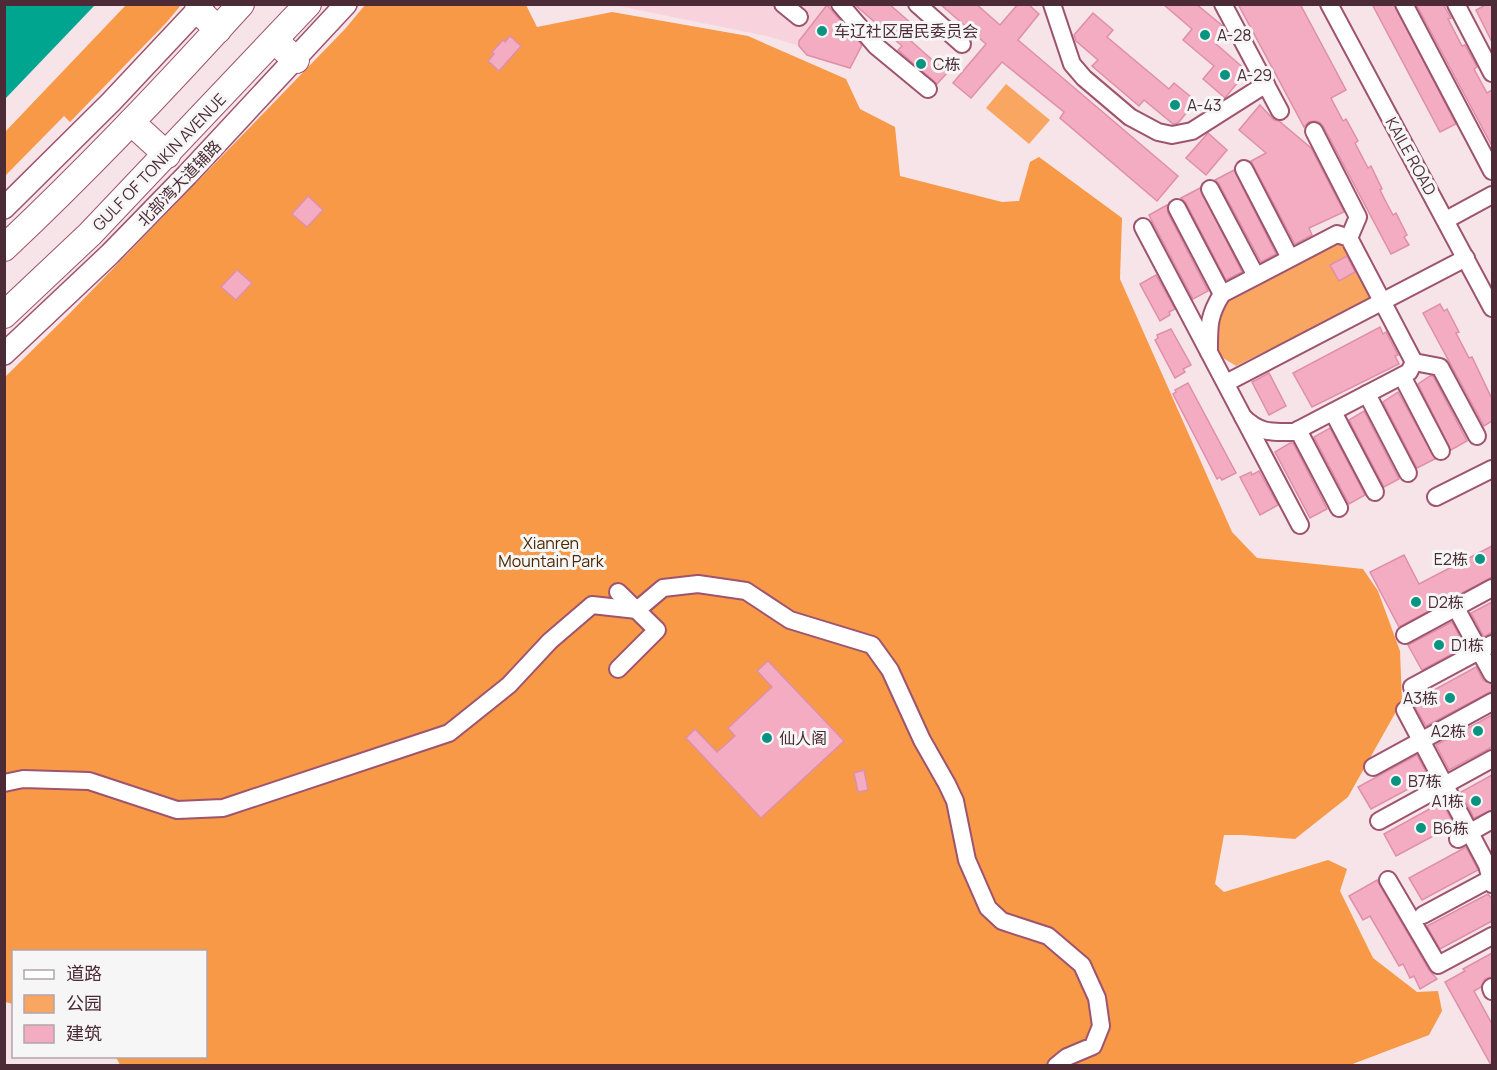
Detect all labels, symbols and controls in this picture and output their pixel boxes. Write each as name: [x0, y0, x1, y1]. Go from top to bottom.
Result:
place label: 车辽社区居民委员会: [834, 20, 978, 42]
marker: 车辽社区居民委员会: [815, 24, 829, 38]
place label: A-28: [1217, 24, 1252, 46]
marker: A-28: [1198, 28, 1212, 42]
place label: C栋: [933, 53, 960, 75]
marker: C栋: [914, 57, 928, 71]
place label: A-29: [1237, 64, 1272, 86]
marker: A-29: [1218, 68, 1232, 82]
street label: GULF OF TONKIN AVENUE: [87, 88, 231, 236]
place label: A-43: [1187, 94, 1222, 116]
marker: A-43: [1168, 98, 1182, 112]
street label: KAILE ROAD: [1381, 113, 1442, 199]
street label: 北部湾大道辅路: [132, 135, 226, 231]
park label: Xianren Mountain Park: [498, 532, 605, 572]
place label: E2栋: [1434, 548, 1468, 570]
marker: E2栋: [1473, 552, 1487, 566]
place label: D2栋: [1428, 591, 1464, 613]
marker: D2栋: [1409, 595, 1423, 609]
place label: D1栋: [1451, 634, 1484, 656]
marker: D1栋: [1432, 638, 1446, 652]
place label: A3栋: [1403, 687, 1438, 709]
marker: A3栋: [1443, 691, 1457, 705]
place label: A2栋: [1431, 720, 1466, 742]
marker: A2栋: [1471, 724, 1485, 738]
place label: 仙人阁: [779, 727, 827, 749]
marker: 仙人阁: [760, 731, 774, 745]
place label: B7栋: [1408, 770, 1442, 792]
marker: B7栋: [1389, 774, 1403, 788]
place label: A1栋: [1432, 790, 1464, 812]
marker: A1栋: [1469, 794, 1483, 808]
place label: B6栋: [1433, 817, 1469, 839]
marker: B6栋: [1414, 821, 1428, 835]
legend: [12, 950, 207, 1058]
text: 道路: [66, 961, 102, 985]
text: 公园: [66, 991, 102, 1015]
text: 建筑: [66, 1021, 102, 1045]

